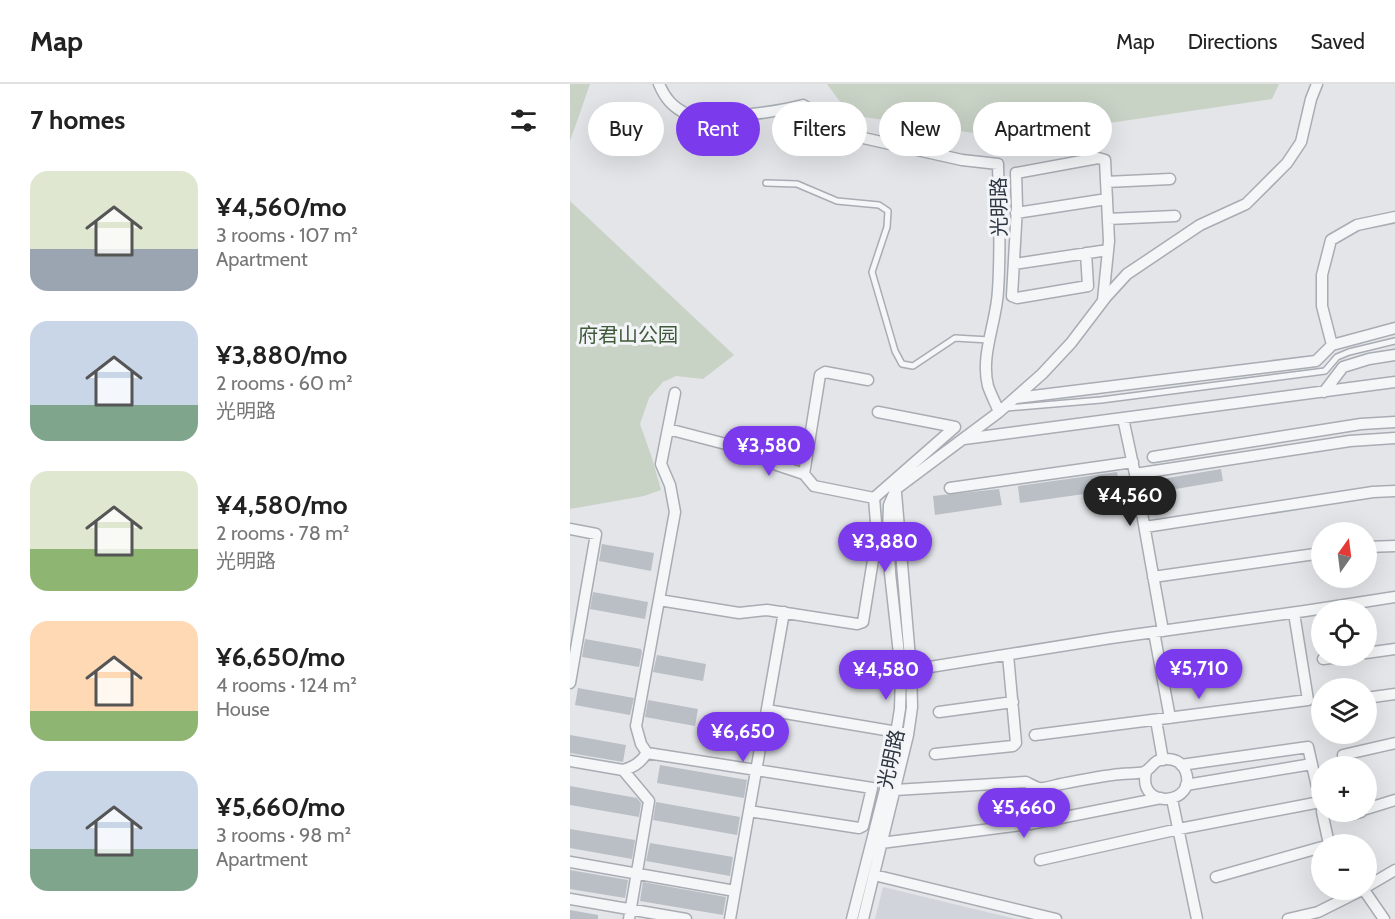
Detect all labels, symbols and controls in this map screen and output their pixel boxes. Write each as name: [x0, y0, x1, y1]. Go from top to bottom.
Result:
text: Map: [30, 24, 83, 58]
text: Map: [1116, 29, 1155, 54]
text: Directions: [1188, 29, 1277, 54]
text: Saved: [1310, 29, 1365, 54]
chip: Buy: [588, 102, 664, 156]
chip: Rent: [676, 102, 760, 156]
chip: Filters: [772, 102, 867, 156]
chip: New: [879, 102, 961, 156]
chip: Apartment: [973, 102, 1112, 156]
text: 7 homes: [30, 104, 125, 136]
icon: filters: [507, 104, 540, 137]
street label: 光明路: [986, 177, 1012, 237]
text: ¥4,560/mo: [216, 191, 347, 223]
icon: home: [78, 195, 150, 267]
text: 3 rooms · 107 m²: [216, 223, 358, 247]
text: Apartment: [216, 247, 308, 271]
park label: 府君山公园: [578, 323, 678, 347]
text: ¥3,880/mo: [216, 339, 347, 371]
icon: home: [78, 345, 150, 417]
text: 2 rooms · 60 m²: [216, 371, 353, 395]
text: 光明路: [216, 399, 276, 423]
pin: ¥3,580: [720, 426, 818, 477]
text: ¥3,580: [737, 433, 801, 457]
pin: ¥4,560: [1081, 476, 1179, 527]
text: ¥4,560: [1097, 483, 1163, 507]
text: ¥4,580/mo: [216, 489, 348, 521]
icon: home: [78, 495, 150, 567]
text: 2 rooms · 78 m²: [216, 521, 349, 545]
pin: ¥3,880: [836, 522, 934, 573]
north arrow: [1311, 522, 1377, 588]
map controls: [1311, 522, 1377, 900]
text: ¥3,880: [852, 529, 918, 553]
text: 光明路: [216, 549, 276, 573]
button: locate: [1311, 600, 1377, 666]
text: ¥6,650/mo: [216, 641, 345, 673]
icon: home: [78, 645, 150, 717]
pin: ¥5,710: [1150, 649, 1248, 700]
pin: ¥4,580: [837, 650, 935, 701]
text: ¥5,710: [1169, 656, 1229, 680]
text: ¥4,580: [853, 657, 919, 681]
text: 4 rooms · 124 m²: [216, 673, 357, 697]
button: layers: [1311, 678, 1377, 744]
text: House: [216, 697, 270, 721]
pin: ¥6,650: [694, 712, 792, 763]
text: ¥6,650: [711, 719, 775, 743]
street label: 光明路: [873, 727, 909, 791]
button: +: [1311, 756, 1377, 822]
pin: ¥5,660: [975, 788, 1073, 839]
text: ¥5,660/mo: [216, 791, 345, 823]
icon: home: [78, 795, 150, 867]
text: ¥5,660: [992, 795, 1056, 819]
text: 3 rooms · 98 m²: [216, 823, 351, 847]
button: −: [1311, 834, 1377, 900]
text: Apartment: [216, 847, 308, 871]

